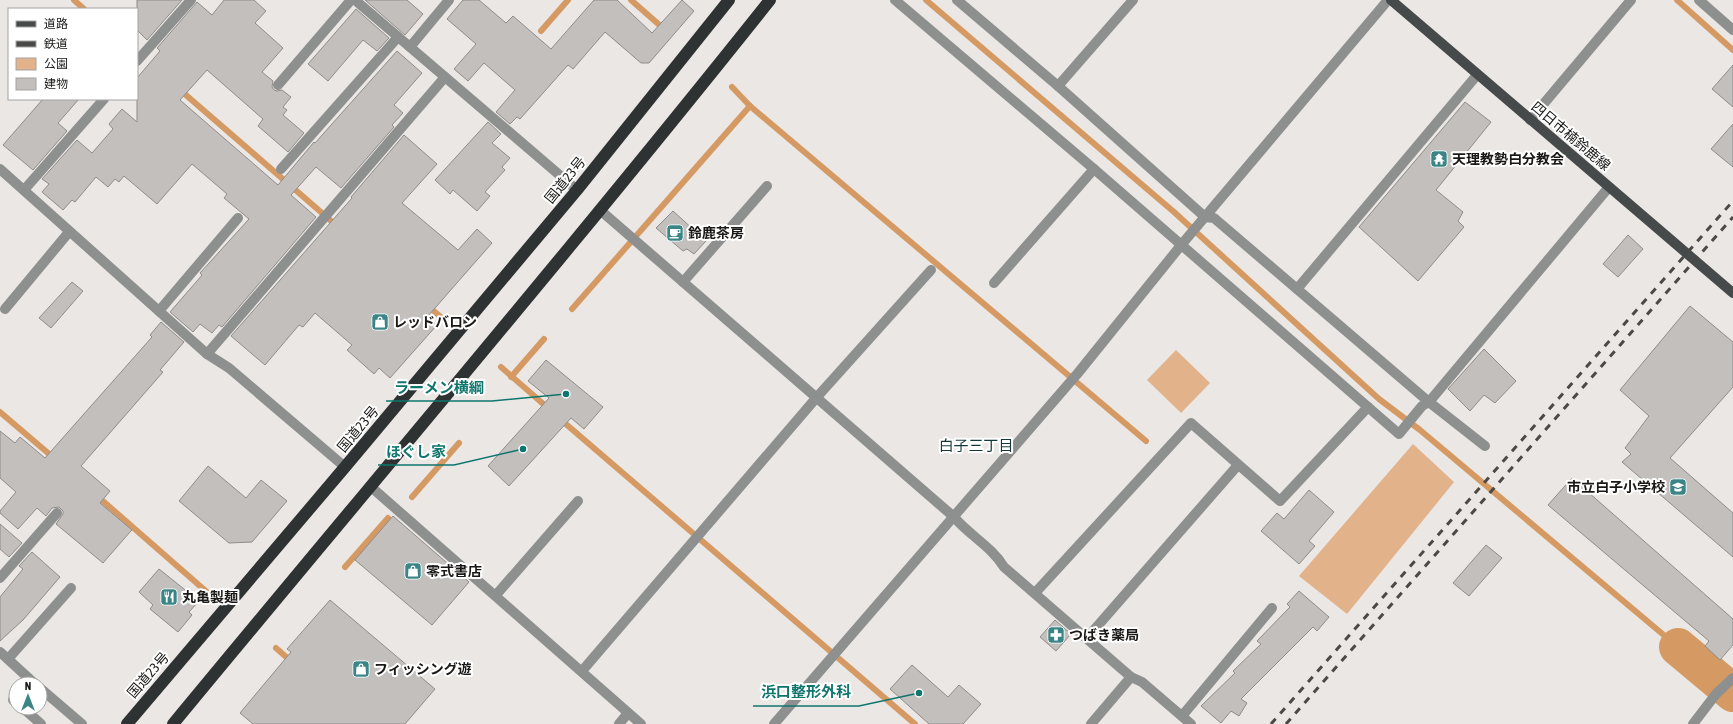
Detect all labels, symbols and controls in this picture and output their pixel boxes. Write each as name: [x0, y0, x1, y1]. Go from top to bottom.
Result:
legend: [8, 8, 138, 100]
text: 道路: [44, 17, 68, 31]
text: 鉄道: [44, 37, 68, 51]
text: 公園: [44, 57, 68, 71]
text: 建物: [44, 77, 68, 91]
street label: 四日市楠鈴鹿線: [1528, 98, 1614, 174]
temple icon: 天理教勢白分教会: [1429, 149, 1449, 169]
place label: 天理教勢白分教会: [1452, 151, 1564, 167]
street label: 国道23号: [541, 154, 589, 206]
cafe icon: 鈴鹿茶房: [665, 223, 685, 243]
place label: 鈴鹿茶房: [688, 225, 744, 241]
shop icon: レッドバロン: [370, 312, 390, 332]
place label: レッドバロン: [393, 314, 477, 330]
callout: ラーメン横綱: [386, 374, 492, 401]
text: ラーメン横綱: [394, 379, 484, 396]
street label: 国道23号: [334, 403, 382, 455]
district label: 白子三丁目: [938, 437, 1014, 454]
callout: ほぐし家: [378, 438, 454, 465]
text: ほぐし家: [386, 443, 446, 460]
school or university icon: 市立白子小学校: [1668, 477, 1688, 497]
place label: 市立白子小学校: [1567, 479, 1665, 495]
shop icon: 零式書店: [403, 561, 423, 581]
place label: 零式書店: [426, 563, 482, 579]
restaurant icon: 丸亀製麺: [159, 587, 179, 607]
place label: 丸亀製麺: [182, 589, 238, 605]
pharmacy icon: つばき薬局: [1046, 625, 1066, 645]
place label: つばき薬局: [1069, 627, 1139, 643]
street label: 国道23号: [124, 649, 172, 701]
shop icon: フィッシング遊: [351, 659, 371, 679]
place label: フィッシング遊: [374, 661, 472, 677]
north arrow: [8, 676, 48, 716]
callout: 浜口整形外科: [753, 679, 859, 706]
text: N: [25, 680, 31, 692]
text: 浜口整形外科: [761, 683, 851, 700]

